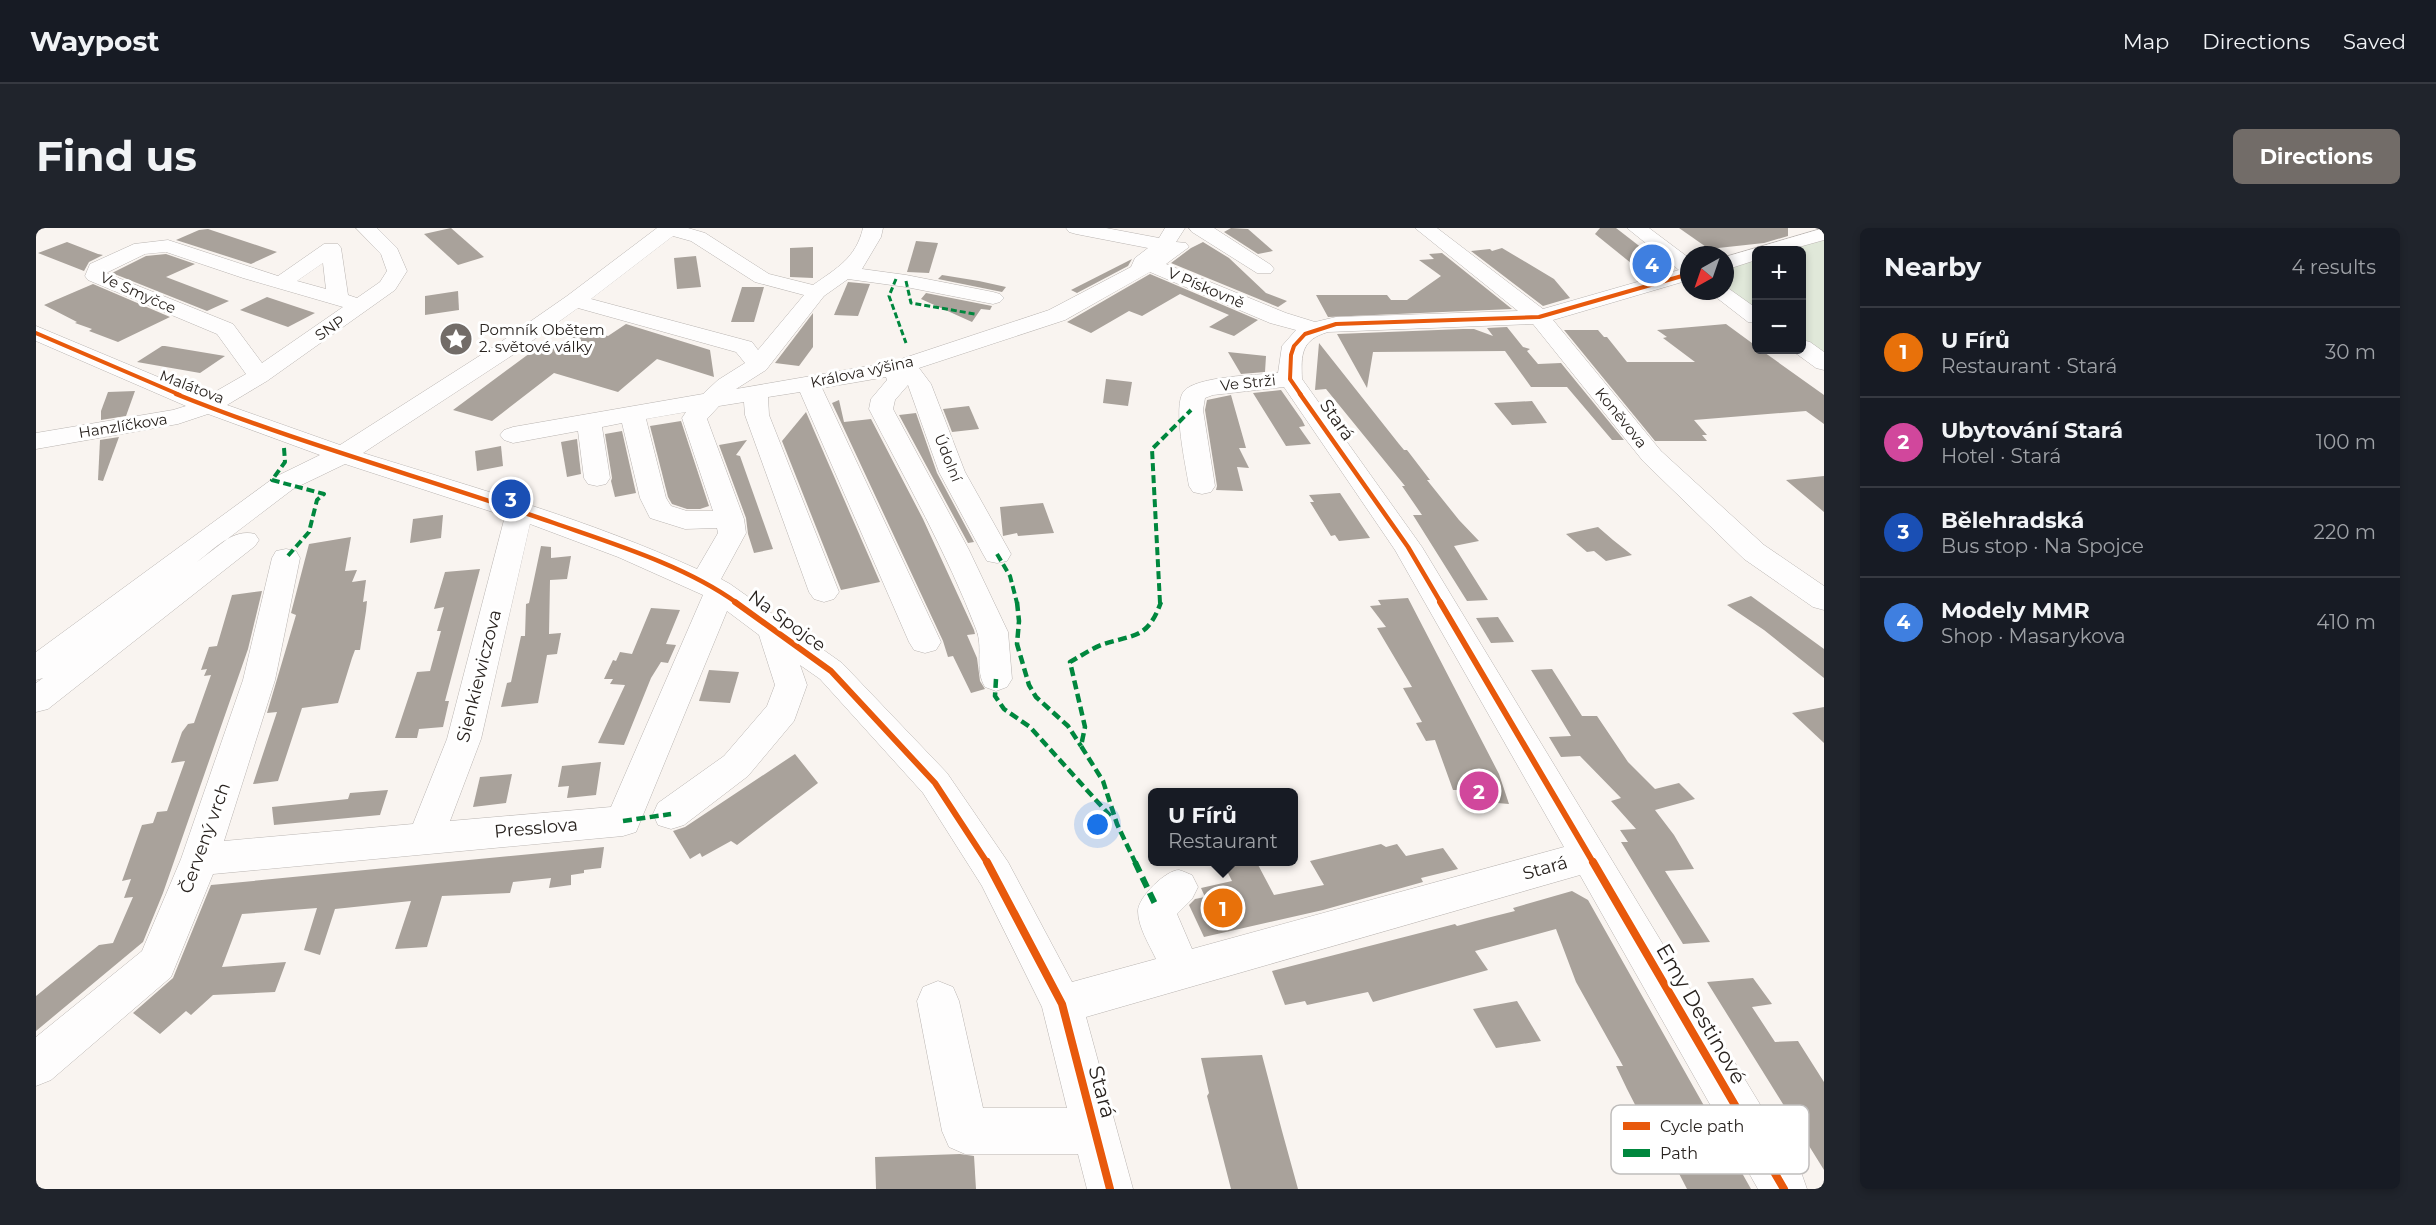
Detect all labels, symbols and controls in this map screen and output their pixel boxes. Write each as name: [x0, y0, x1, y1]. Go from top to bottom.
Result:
text: Waypost: [30, 24, 160, 58]
text: Map: [2123, 29, 2169, 54]
text: Directions: [2202, 29, 2310, 54]
text: Saved: [2343, 29, 2406, 54]
button: Directions: [2233, 129, 2400, 184]
text: Find us: [36, 130, 197, 182]
pin: 4: [1632, 242, 1672, 286]
north arrow: [1680, 246, 1734, 300]
map controls: [1752, 246, 1806, 354]
button: +: [1752, 246, 1806, 300]
text: Nearby: [1884, 251, 1981, 283]
text: 4 results: [2291, 255, 2376, 279]
street label: V Pískovně: [1165, 263, 1248, 312]
street label: Ve Smyčce: [97, 267, 179, 318]
button: −: [1752, 300, 1806, 354]
street label: SNP: [311, 311, 348, 344]
place label: Pomník Obětem 2. světové války: [479, 320, 605, 356]
place icon: Pomník Obětem 2. světové války: [438, 321, 474, 357]
text: U Fírů: [1941, 327, 2010, 354]
text: 1: [1900, 340, 1907, 364]
text: 30 m: [2325, 340, 2376, 364]
street label: Králova výšina: [809, 351, 915, 392]
text: Restaurant · Stará: [1941, 354, 2117, 378]
street label: Malátova: [157, 366, 227, 408]
street label: Ve Strži: [1219, 370, 1277, 395]
street label: Koněvova: [1591, 384, 1652, 452]
street label: Stará: [1315, 395, 1359, 445]
street label: Hanzlíčkova: [77, 409, 169, 442]
text: Ubytování Stará: [1941, 417, 2123, 444]
text: 2: [1898, 430, 1909, 454]
text: 100 m: [2316, 430, 2376, 454]
street label: Údolní: [930, 431, 967, 485]
text: Hotel · Stará: [1941, 444, 2061, 468]
pin: 3: [492, 476, 530, 522]
text: Bělehradská: [1941, 507, 2084, 534]
text: 3: [1898, 520, 1909, 544]
text: 220 m: [2314, 520, 2376, 544]
text: Bus stop · Na Spojce: [1941, 534, 2144, 558]
street label: Na Spojce: [744, 586, 830, 656]
text: Modely MMR: [1941, 597, 2090, 624]
street label: Sienkiewiczova: [452, 607, 506, 745]
text: 4: [1897, 610, 1910, 634]
text: 410 m: [2316, 610, 2376, 634]
text: Shop · Masarykova: [1941, 624, 2126, 648]
pin: 2: [1460, 768, 1498, 814]
street label: Červený vrch: [175, 780, 235, 896]
popup: [1148, 788, 1298, 866]
text: U Fírů: [1168, 802, 1237, 829]
your location: [1083, 810, 1112, 839]
street label: Presslova: [493, 813, 579, 843]
text: Restaurant: [1168, 829, 1278, 853]
street label: Stará: [1520, 851, 1570, 885]
pin: 1: [1204, 886, 1242, 930]
street label: Emy Destinové: [1651, 939, 1752, 1088]
street label: Stará: [1084, 1063, 1121, 1121]
legend: [1611, 1105, 1809, 1174]
text: Cycle path: [1660, 1117, 1744, 1136]
text: Path: [1660, 1144, 1698, 1163]

